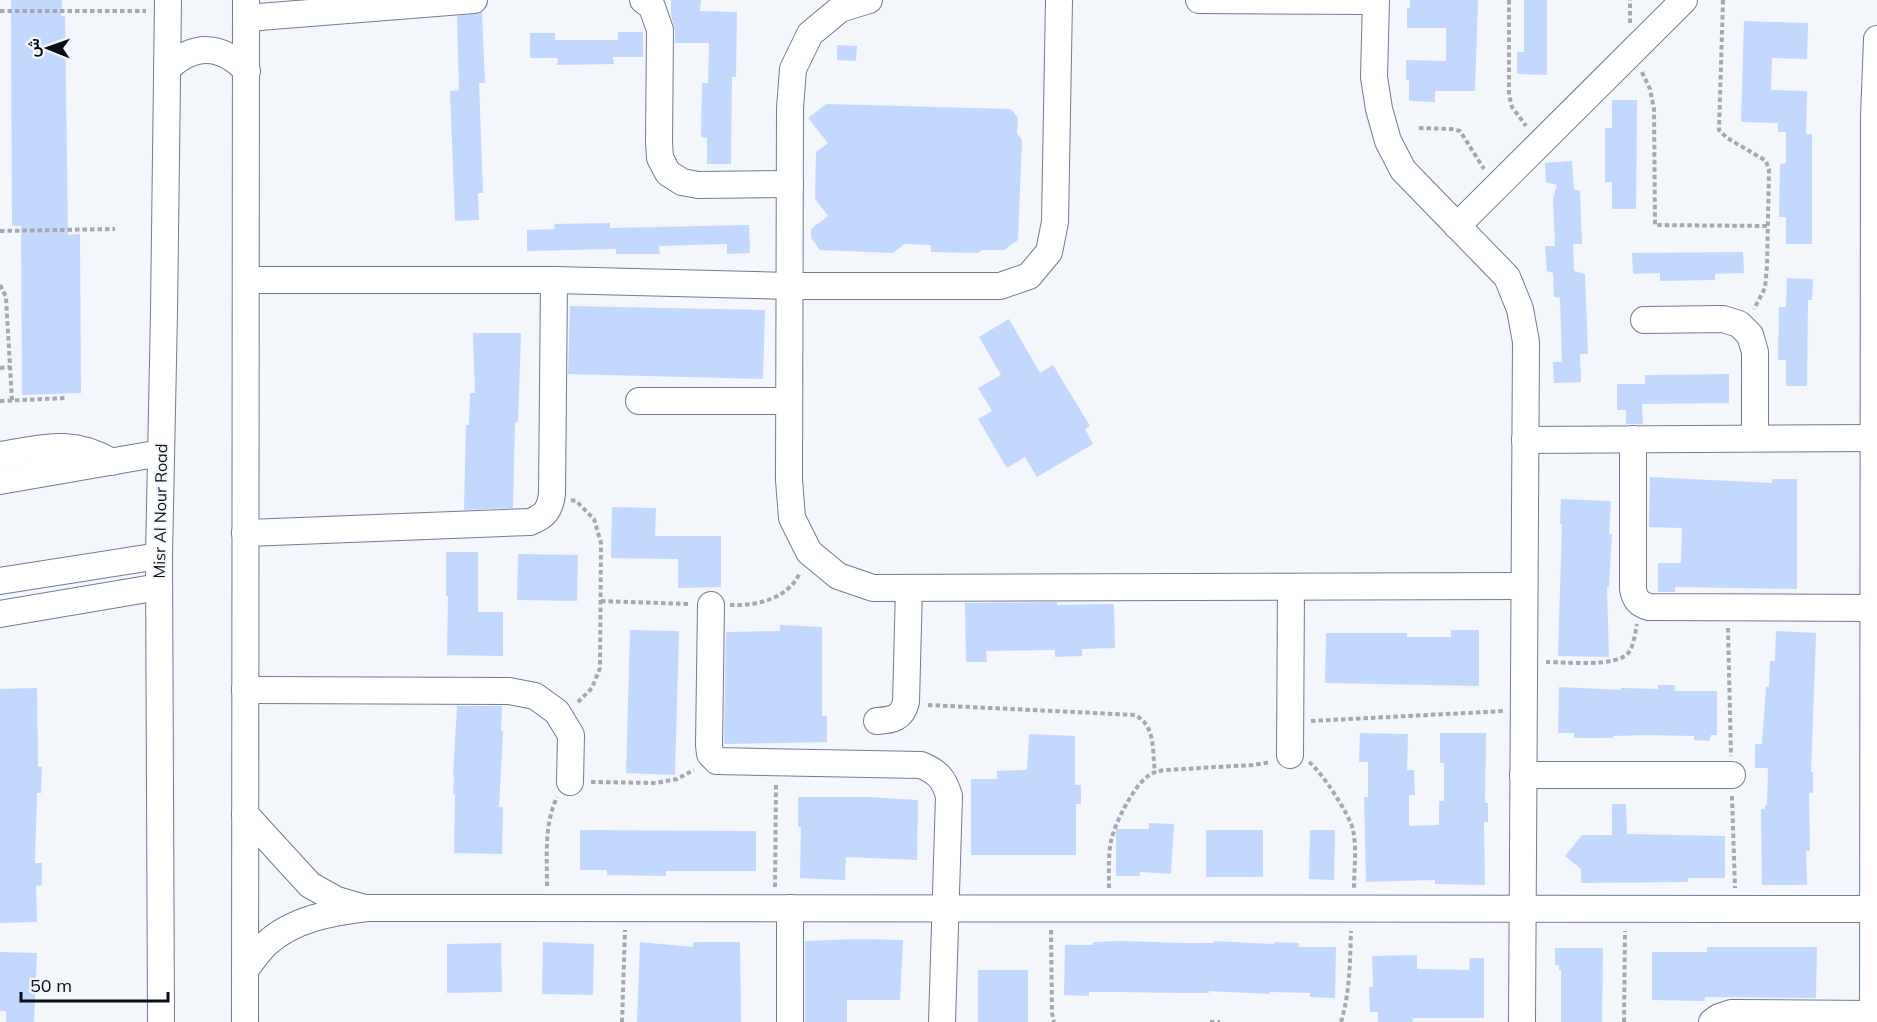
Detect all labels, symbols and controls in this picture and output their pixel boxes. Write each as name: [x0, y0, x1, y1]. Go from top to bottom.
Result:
north arrow: [18, 18, 78, 78]
text: ش: [23, 38, 43, 58]
street label: Misr Al Nour Road: [149, 443, 171, 579]
scale bar: [21, 965, 168, 1003]
text: 50 m: [30, 974, 72, 997]

